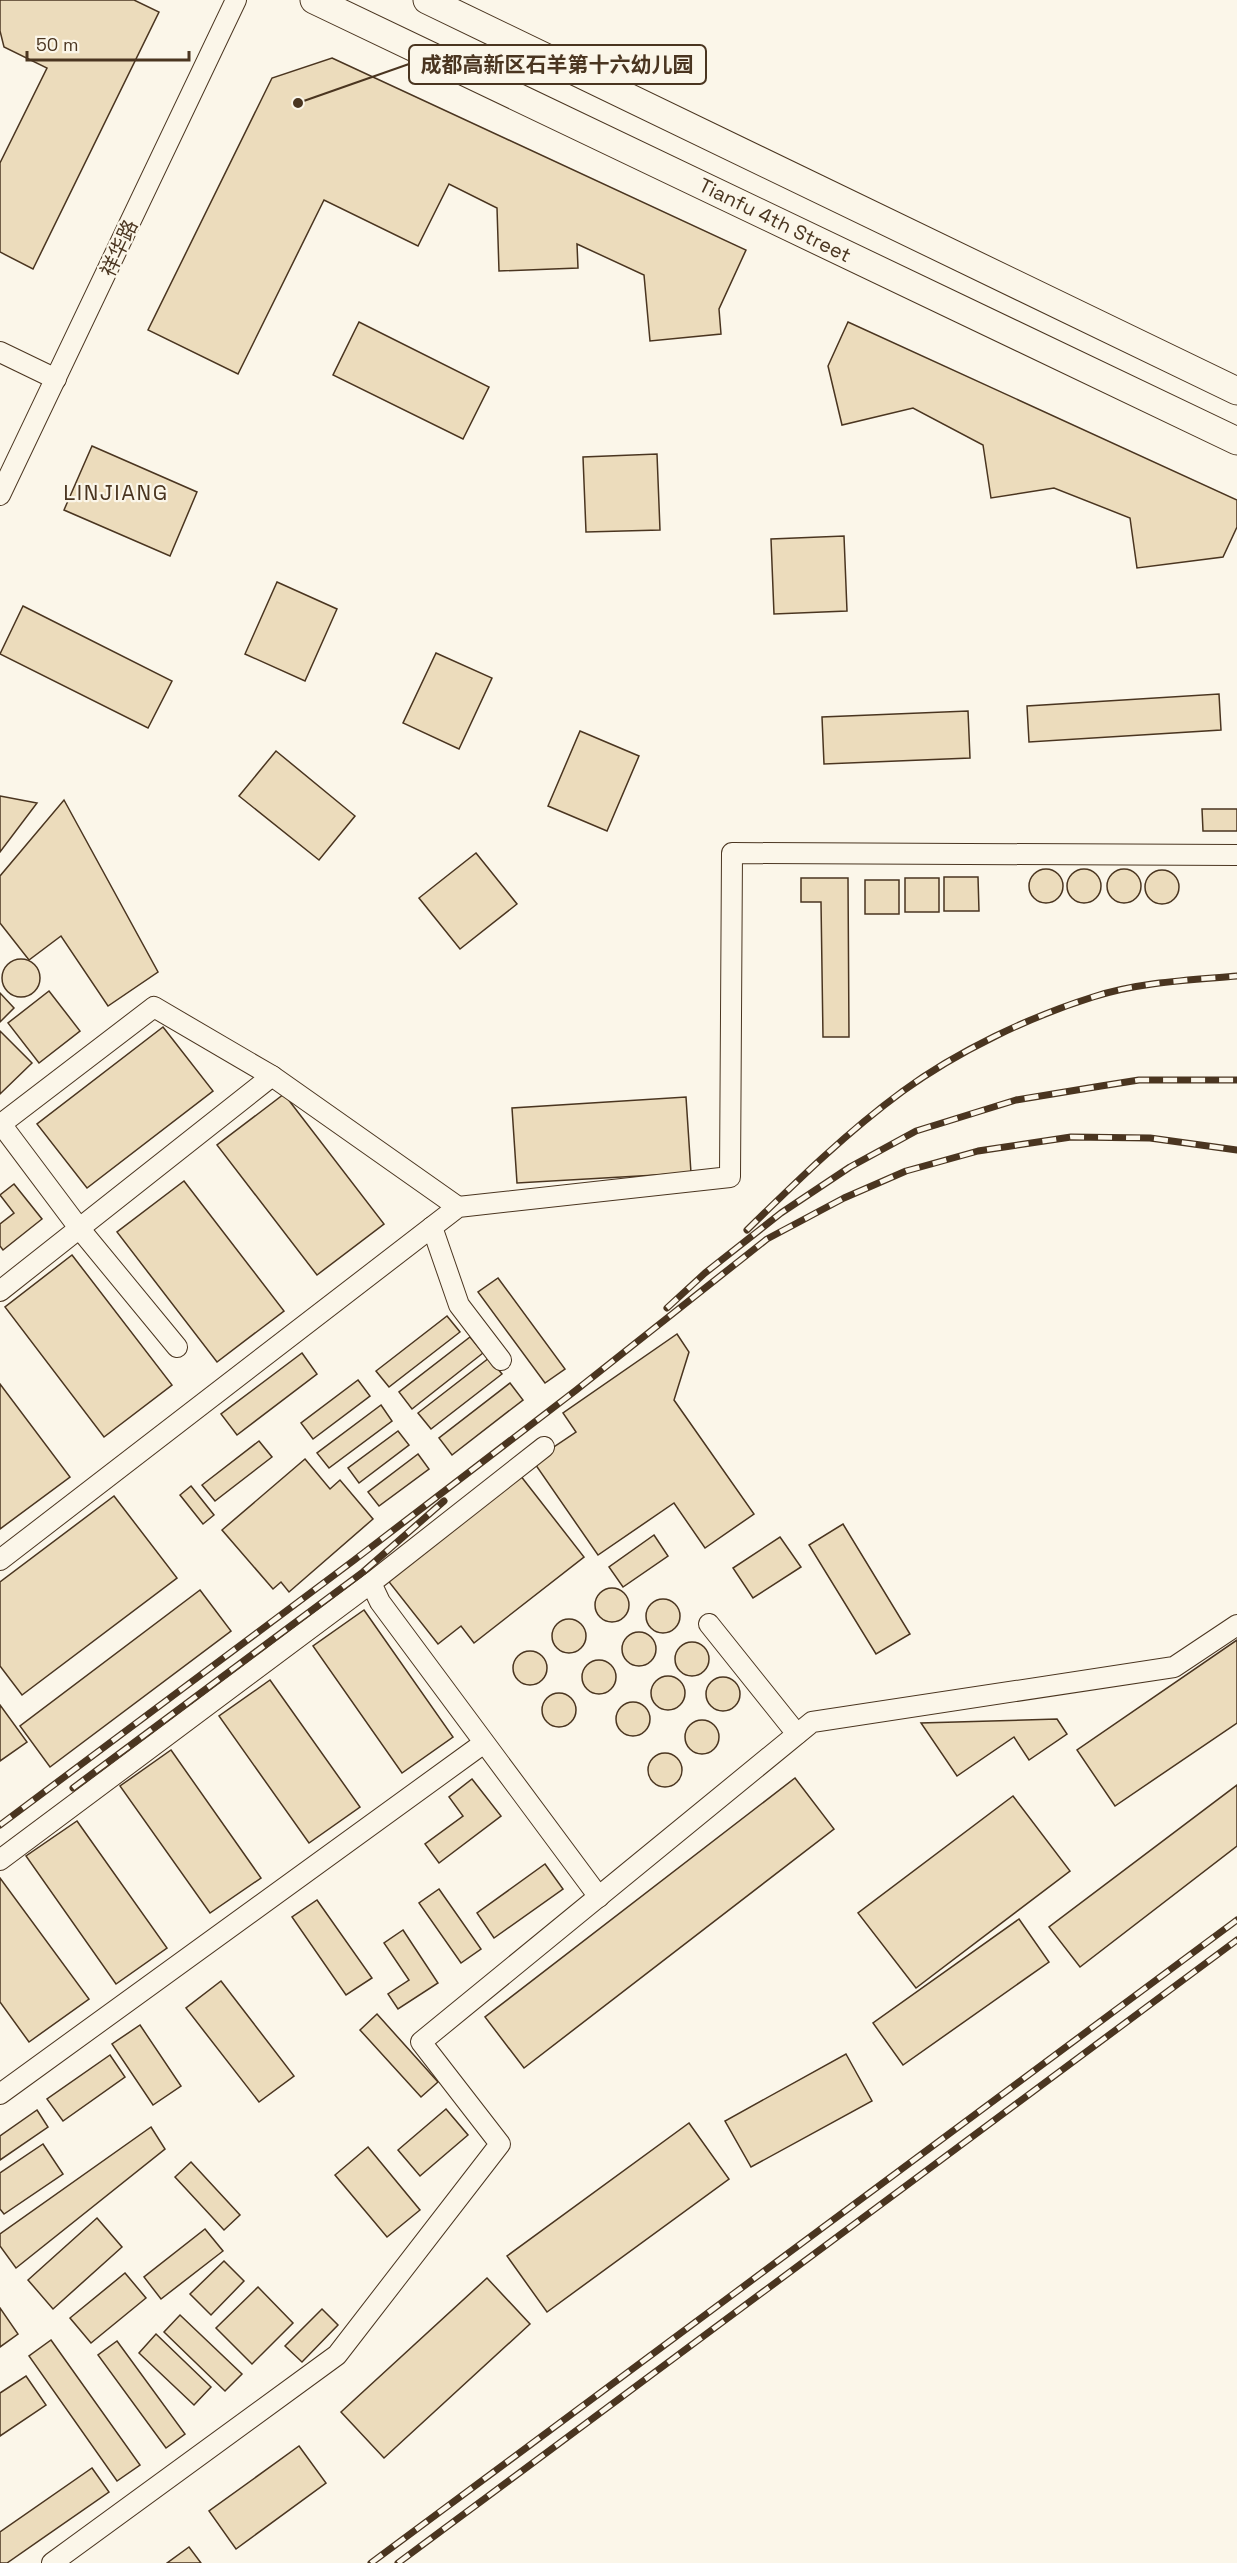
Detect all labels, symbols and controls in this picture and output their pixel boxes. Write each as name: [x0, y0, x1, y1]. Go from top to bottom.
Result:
scale bar: [27, 24, 189, 62]
text: 50 m: [36, 33, 78, 56]
callout: 成都高新区石羊第十六幼儿园: [409, 45, 706, 84]
text: 成都高新区石羊第十六幼儿园: [421, 51, 694, 78]
street label: Tianfu 4th Street: [695, 172, 855, 268]
street label: 祥华路: [95, 215, 143, 281]
district label: LINJIANG: [63, 478, 169, 506]

